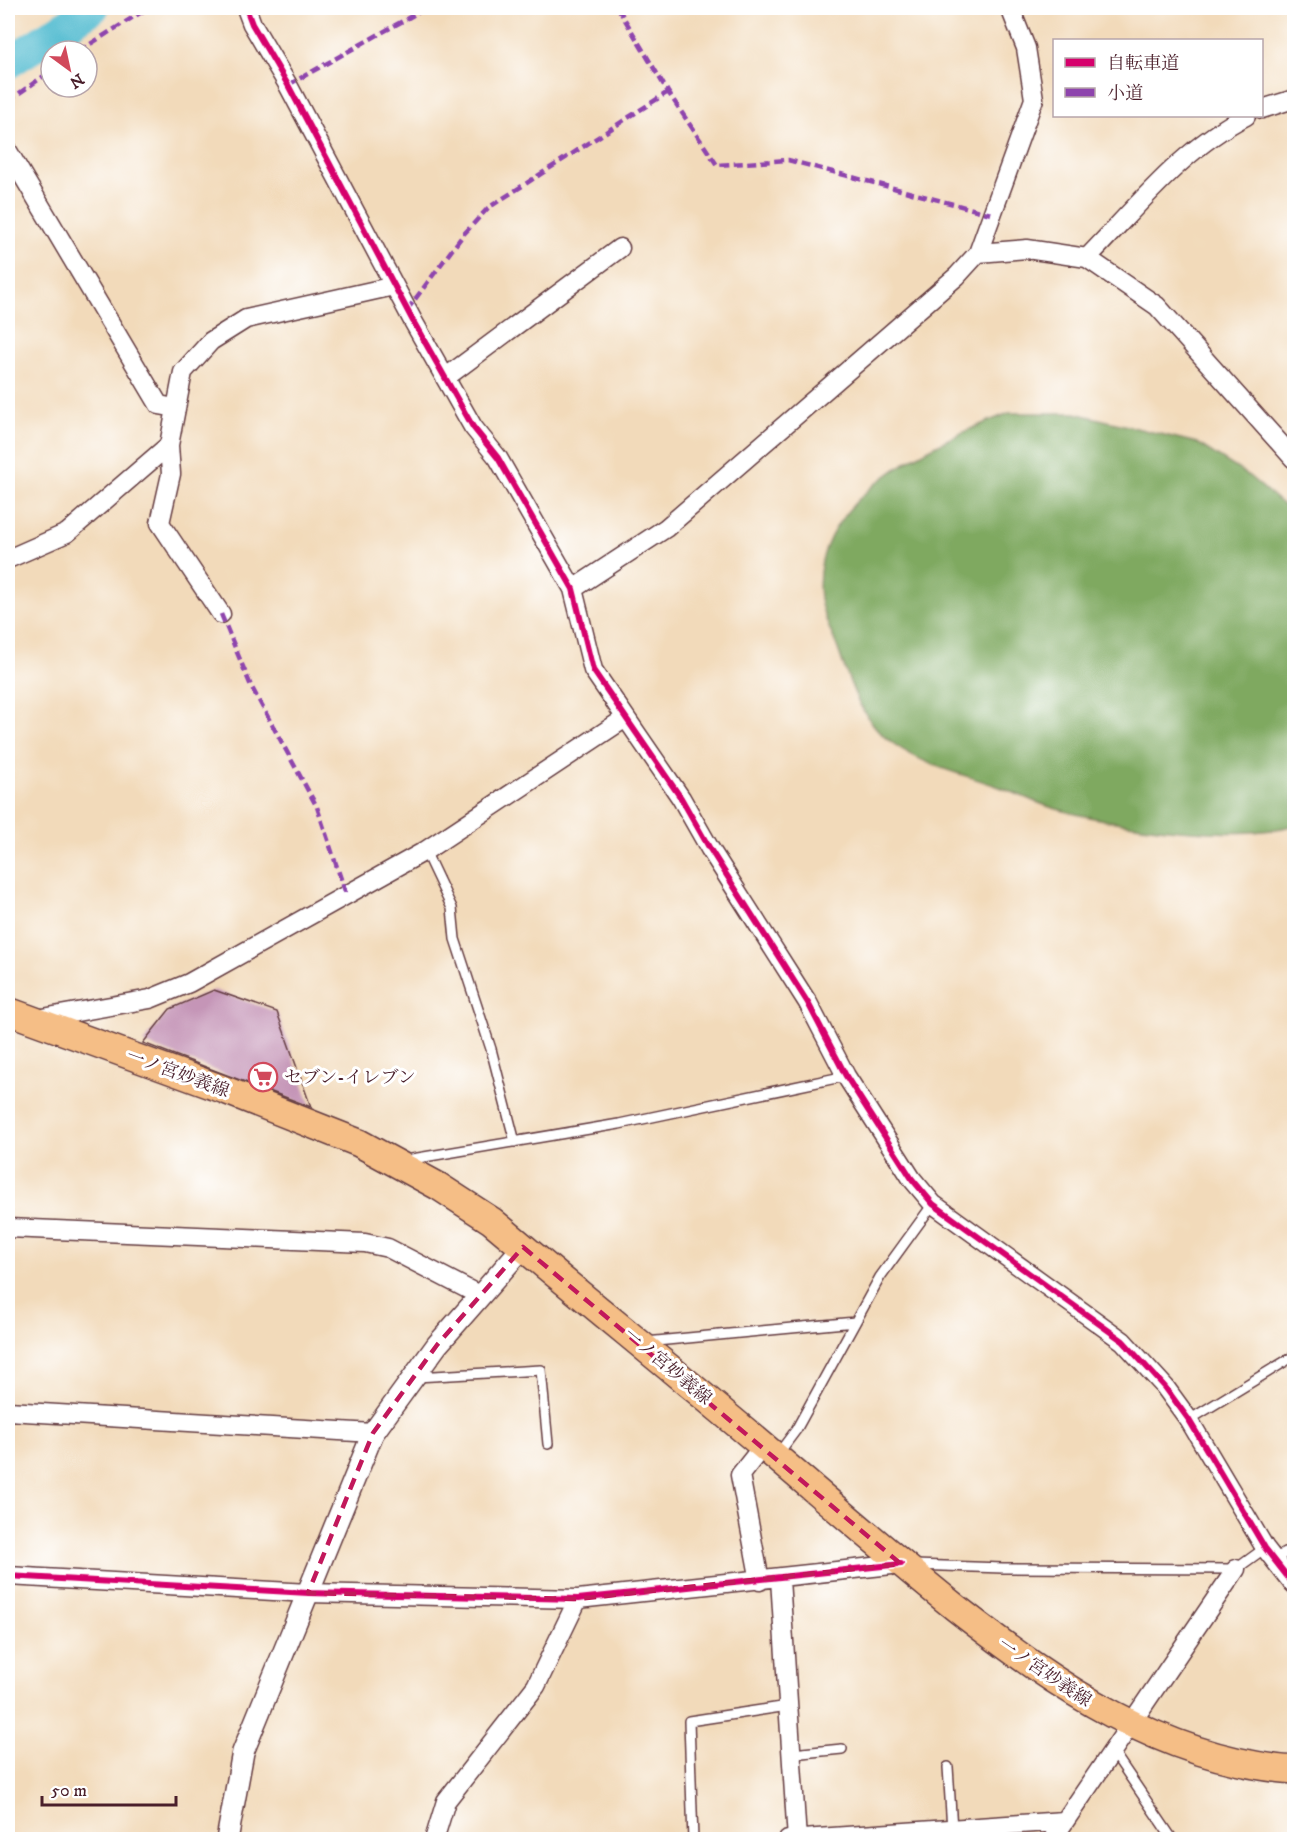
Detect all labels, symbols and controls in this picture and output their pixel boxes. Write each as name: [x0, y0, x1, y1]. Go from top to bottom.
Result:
north arrow: [39, 39, 99, 99]
legend: [1053, 39, 1263, 117]
text: 自転車道: [1107, 53, 1179, 75]
text: N: [66, 69, 88, 93]
text: 小道: [1107, 83, 1143, 105]
street label: 一ノ宮妙義線: [123, 1045, 232, 1103]
supermarket icon: セブン-イレブン: [247, 1061, 279, 1093]
place label: セブン-イレブン: [284, 1067, 416, 1089]
street label: 一ノ宮妙義線: [619, 1324, 716, 1410]
street label: 一ノ宮妙義線: [994, 1634, 1095, 1712]
scale bar: [42, 1769, 176, 1807]
text: 50 m: [51, 1780, 87, 1802]

